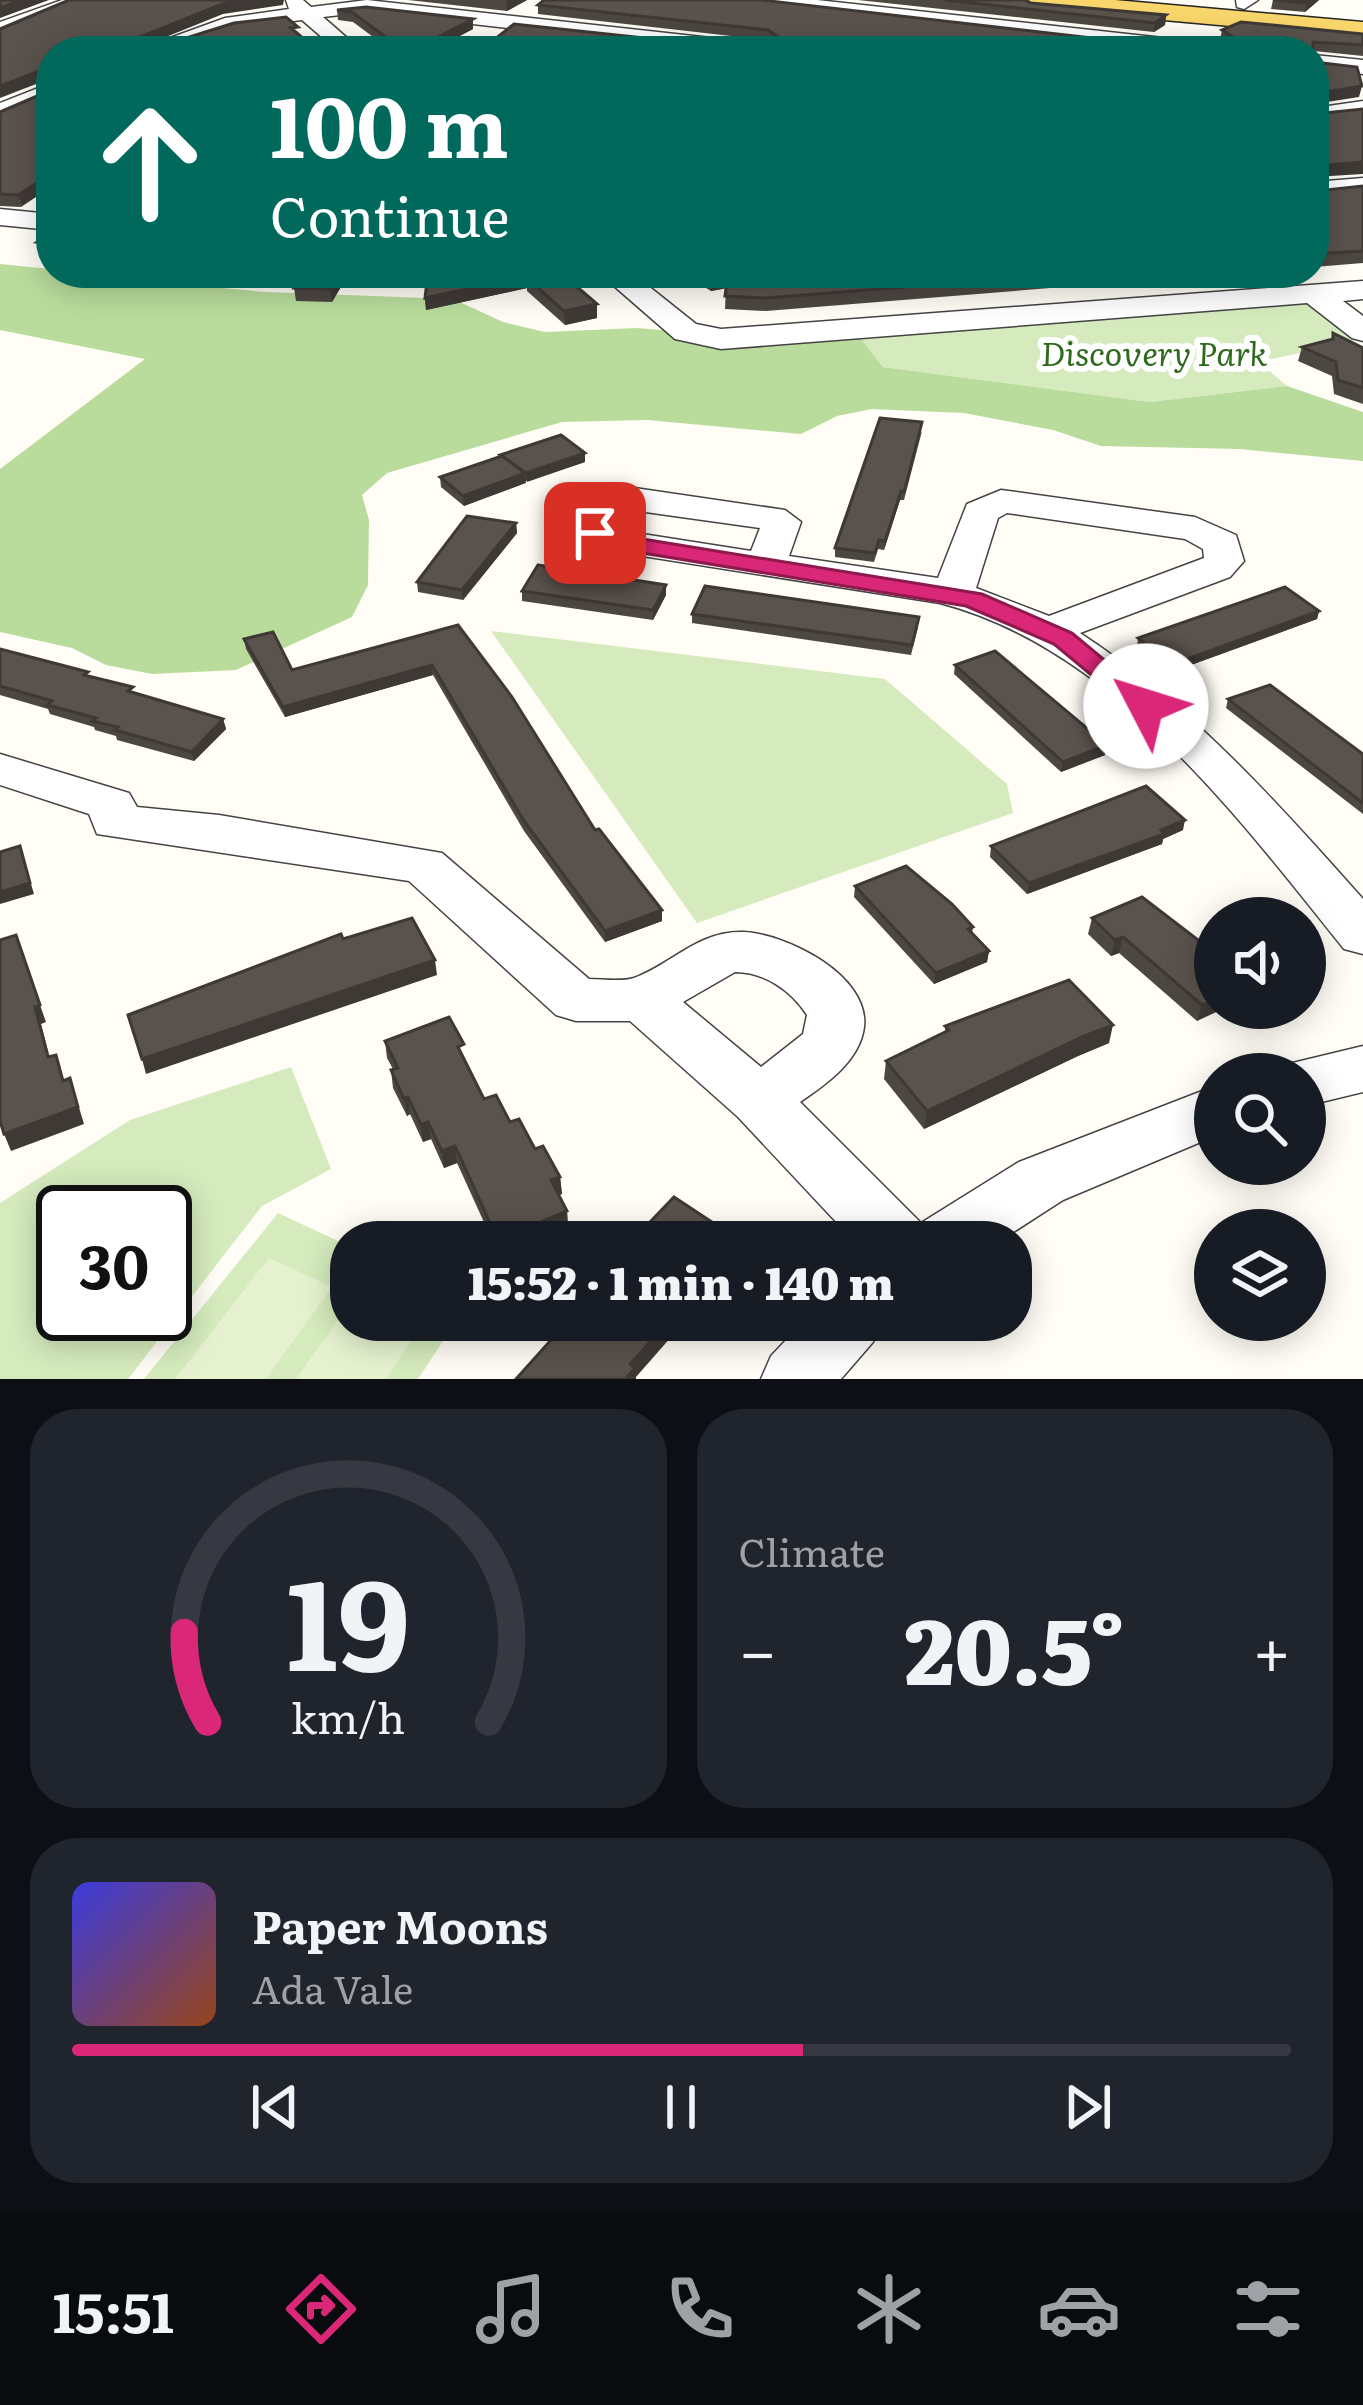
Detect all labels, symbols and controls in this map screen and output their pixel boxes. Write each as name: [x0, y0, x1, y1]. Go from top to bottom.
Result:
text: 100 m: [270, 59, 509, 184]
icon: ahead: [72, 84, 228, 240]
text: Continue: [270, 173, 509, 254]
park label: Discovery Park: [1041, 327, 1267, 376]
pin: [544, 482, 646, 584]
icon: arrive: [562, 500, 628, 566]
position arrow: [1083, 643, 1209, 769]
map controls: [1194, 897, 1326, 1341]
button: sound: [1194, 897, 1326, 1029]
button: search: [1194, 1053, 1326, 1185]
speed limit sign: 30: [36, 1185, 192, 1341]
button: layers: [1194, 1209, 1326, 1341]
text: 15:52 · 1 min · 140 m: [468, 1247, 894, 1314]
text: Climate: [739, 1521, 885, 1579]
text: 19: [286, 1524, 410, 1709]
text: 20.5°: [905, 1579, 1125, 1713]
text: −: [739, 1598, 777, 1696]
text: +: [1253, 1598, 1291, 1696]
text: km/h: [291, 1683, 405, 1746]
text: Paper Moons: [252, 1891, 548, 1958]
text: Ada Vale: [252, 1958, 413, 2016]
icon: previous: [242, 2074, 308, 2140]
icon: pause: [648, 2074, 714, 2140]
icon: next: [1055, 2074, 1121, 2140]
icon: directions: [279, 2267, 363, 2351]
icon: music: [469, 2267, 553, 2351]
icon: phone: [658, 2267, 742, 2351]
icon: climate: [847, 2267, 931, 2351]
icon: car: [1037, 2267, 1121, 2351]
icon: filters: [1226, 2267, 1310, 2351]
text: 15:51: [53, 2269, 174, 2350]

